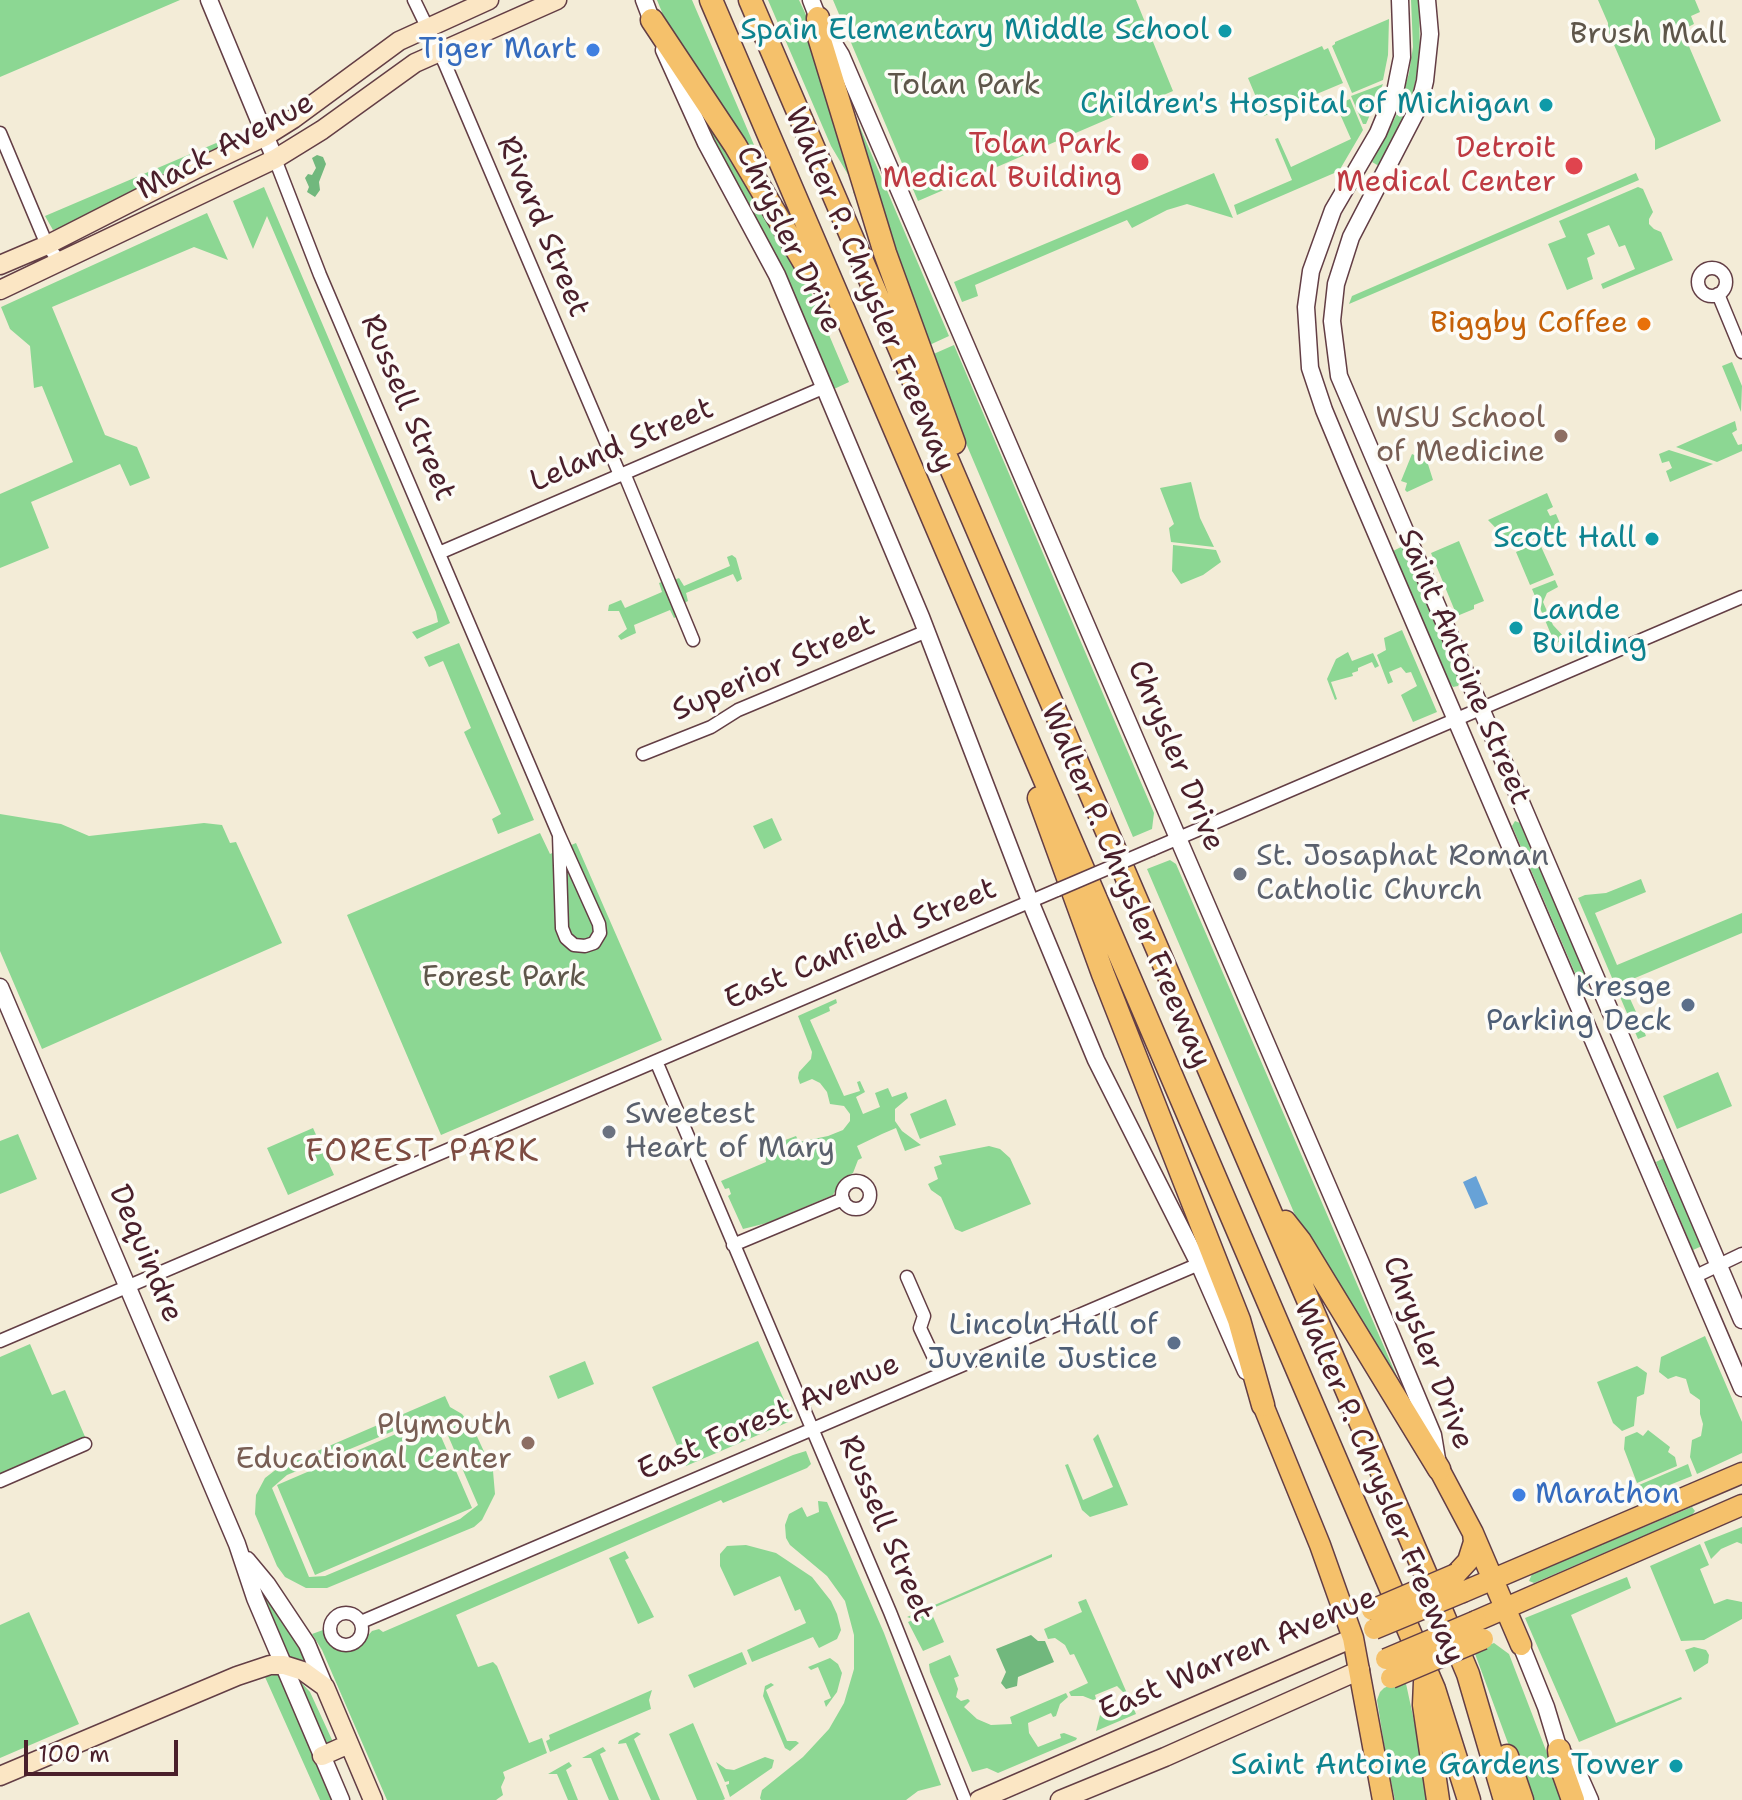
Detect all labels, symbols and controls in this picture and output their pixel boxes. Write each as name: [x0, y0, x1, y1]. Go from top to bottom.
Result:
place label: Spain Elementary Middle School: [740, 13, 1209, 49]
park label: Brush Mall: [1570, 17, 1726, 53]
marker: Spain Elementary Middle School: [1216, 22, 1234, 40]
place label: Tiger Mart: [418, 32, 577, 68]
marker: Tiger Mart: [584, 41, 602, 59]
park label: Tolan Park: [887, 68, 1041, 104]
street label: Mack Avenue: [131, 85, 321, 209]
place label: Children's Hospital of Michigan: [1080, 87, 1530, 123]
marker: Children's Hospital of Michigan: [1537, 96, 1555, 114]
street label: Walter P. Chrysler Freeway: [776, 102, 962, 478]
place label: Tolan Park Medical Building: [882, 127, 1122, 198]
street label: Rivard Street: [488, 131, 596, 323]
place label: Detroit Medical Center: [1336, 131, 1556, 202]
street label: Chrysler Drive: [727, 140, 849, 340]
marker: Tolan Park Medical Building: [1129, 151, 1151, 173]
marker: Detroit Medical Center: [1563, 155, 1585, 177]
place label: Biggby Coffee: [1430, 306, 1628, 342]
street label: Russell Street: [352, 310, 462, 506]
marker: Biggby Coffee: [1635, 315, 1653, 333]
street label: Leland Street: [525, 391, 719, 501]
place label: WSU School of Medicine: [1375, 401, 1545, 472]
marker: WSU School of Medicine: [1552, 427, 1570, 445]
place label: Scott Hall: [1493, 521, 1636, 557]
street label: Saint Antoine Street: [1389, 524, 1537, 810]
marker: Scott Hall: [1643, 530, 1661, 548]
place label: Lande Building: [1532, 593, 1647, 664]
street label: Superior Street: [667, 608, 881, 730]
marker: Lande Building: [1507, 619, 1525, 637]
street label: Chrysler Drive: [1119, 655, 1231, 857]
street label: Walter P. Chrysler Freeway: [1032, 698, 1218, 1074]
place label: St. Josaphat Roman Catholic Church: [1256, 839, 1549, 910]
marker: St. Josaphat Roman Catholic Church: [1231, 865, 1249, 883]
street label: East Canfield Street: [720, 871, 1002, 1019]
park label: Forest Park: [422, 960, 586, 996]
place label: Kresge Parking Deck: [1486, 970, 1672, 1040]
marker: Kresge Parking Deck: [1679, 996, 1697, 1014]
place label: Sweetest Heart of Mary: [625, 1097, 835, 1168]
marker: Sweetest Heart of Mary: [600, 1123, 618, 1141]
district label: FOREST PARK: [305, 1134, 541, 1172]
street label: Dequindre: [100, 1180, 190, 1328]
street label: Chrysler Drive: [1374, 1251, 1480, 1455]
street label: Walter P. Chrysler Freeway: [1285, 1294, 1471, 1670]
place label: Lincoln Hall of Juvenile Justice: [927, 1308, 1158, 1378]
marker: Lincoln Hall of Juvenile Justice: [1165, 1334, 1183, 1352]
street label: East Forest Avenue: [633, 1347, 905, 1489]
place label: Plymouth Educational Center: [236, 1408, 512, 1478]
street label: Russell Street: [830, 1431, 940, 1627]
marker: Plymouth Educational Center: [519, 1434, 537, 1452]
place label: Marathon: [1535, 1477, 1680, 1513]
marker: Marathon: [1510, 1486, 1528, 1504]
street label: East Warren Avenue: [1094, 1580, 1382, 1730]
scale bar: [28, 1724, 182, 1774]
text: 100 m: [38, 1738, 110, 1770]
place label: Saint Antoine Gardens Tower: [1231, 1748, 1660, 1784]
marker: Saint Antoine Gardens Tower: [1667, 1757, 1685, 1775]

